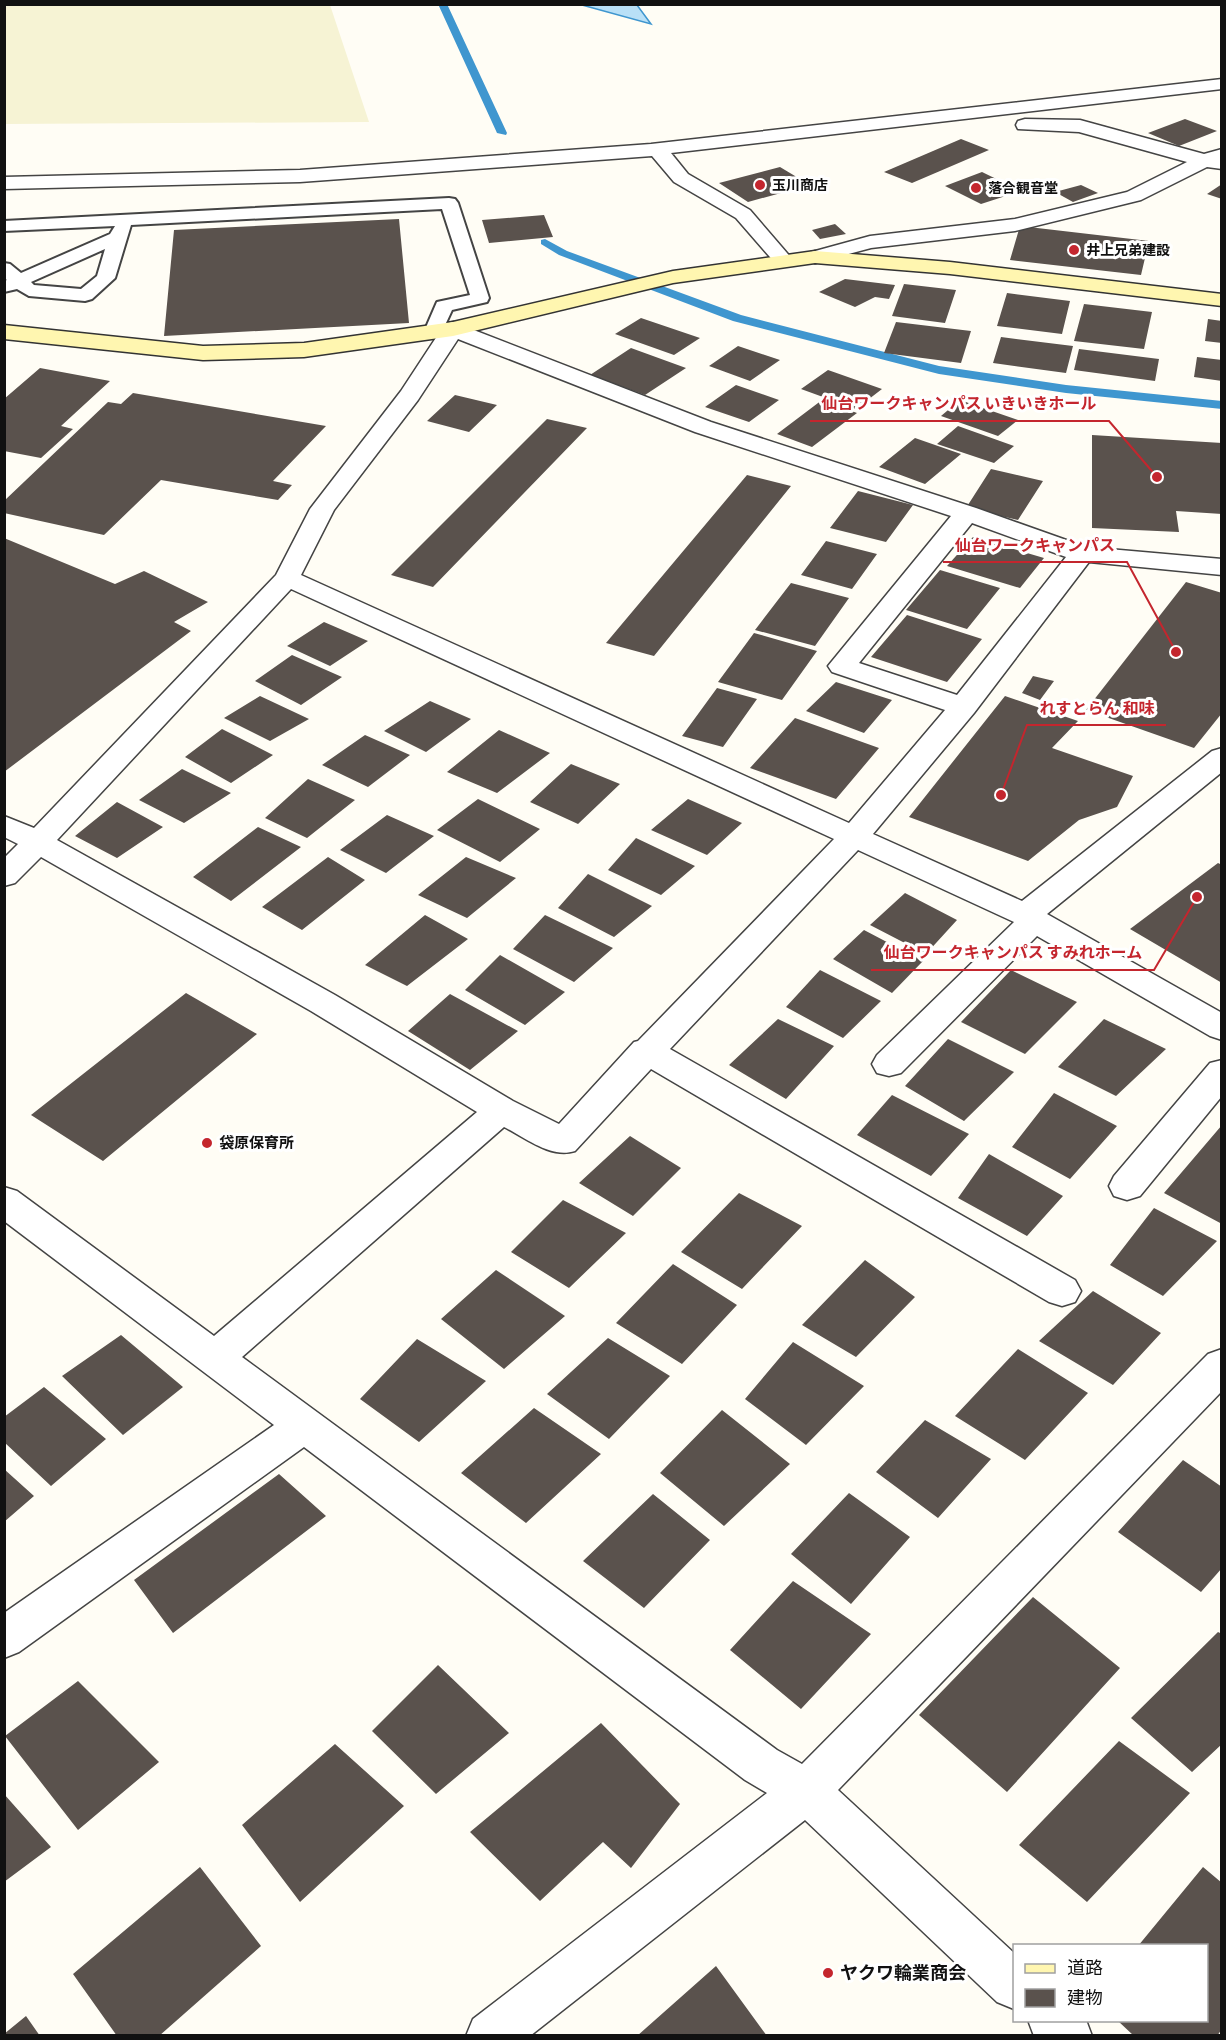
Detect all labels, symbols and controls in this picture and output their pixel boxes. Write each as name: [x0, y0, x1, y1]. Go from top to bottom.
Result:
place label: 玉川商店: [772, 177, 828, 194]
marker: 玉川商店: [753, 178, 767, 192]
place label: 落合観音堂: [988, 180, 1058, 197]
marker: 落合観音堂: [969, 181, 983, 195]
place label: 井上兄弟建設: [1086, 242, 1170, 259]
marker: 井上兄弟建設: [1067, 243, 1081, 257]
callout: 仙台ワークキャンパス いきいきホール: [810, 387, 1109, 421]
text: 仙台ワークキャンパス いきいきホール: [821, 394, 1096, 413]
callout: 仙台ワークキャンパス: [943, 528, 1127, 562]
text: 仙台ワークキャンパス: [954, 536, 1115, 555]
callout: れすとらん 和味: [1027, 691, 1166, 725]
text: れすとらん 和味: [1040, 699, 1154, 718]
callout: 仙台ワークキャンパス すみれホーム: [871, 936, 1154, 970]
text: 仙台ワークキャンパス すみれホーム: [883, 943, 1142, 962]
place label: 袋原保育所: [219, 1134, 294, 1152]
marker: 袋原保育所: [200, 1136, 214, 1150]
legend: [1013, 1944, 1208, 2022]
text: 道路: [1067, 1957, 1103, 1979]
place label: ヤクワ輪業商会: [840, 1962, 966, 1984]
marker: ヤクワ輪業商会: [821, 1966, 835, 1980]
text: 建物: [1067, 1987, 1103, 2009]

